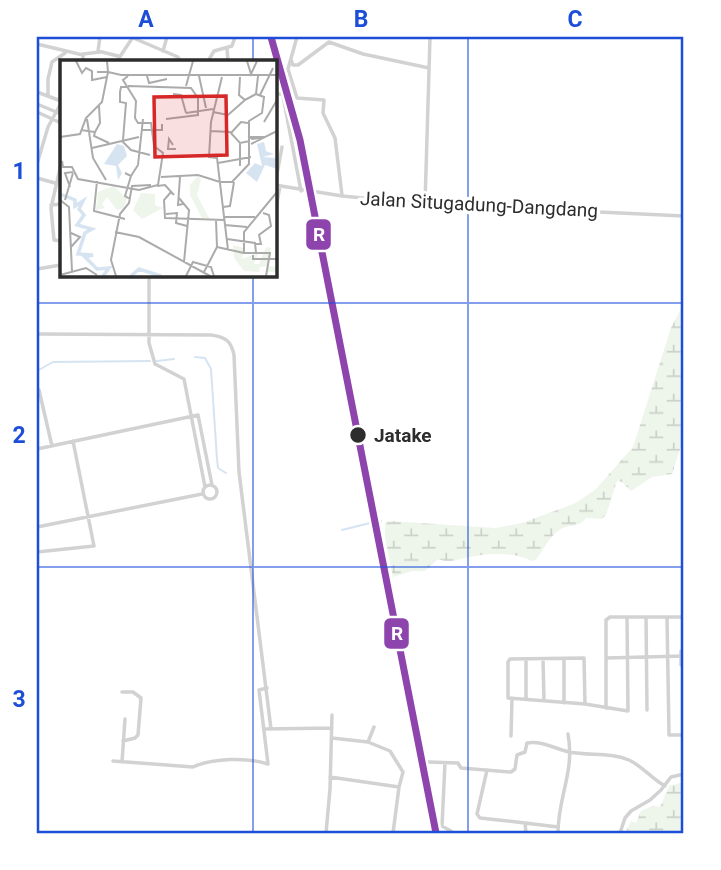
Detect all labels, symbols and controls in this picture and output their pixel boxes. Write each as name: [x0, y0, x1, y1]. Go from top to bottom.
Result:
text: A: [138, 6, 154, 33]
text: B: [354, 6, 368, 33]
text: C: [567, 6, 583, 33]
inset map: [60, 60, 276, 276]
text: 1: [12, 158, 26, 185]
street label: Jalan Situgadung-Dangdang: [359, 187, 599, 222]
line badge: R: [305, 218, 332, 251]
text: R: [313, 223, 325, 246]
text: 2: [12, 422, 26, 449]
place label: Jatake: [374, 424, 432, 447]
marker: Jatake: [348, 425, 368, 445]
line badge: R: [383, 617, 410, 650]
text: R: [391, 622, 403, 645]
text: 3: [12, 686, 26, 713]

